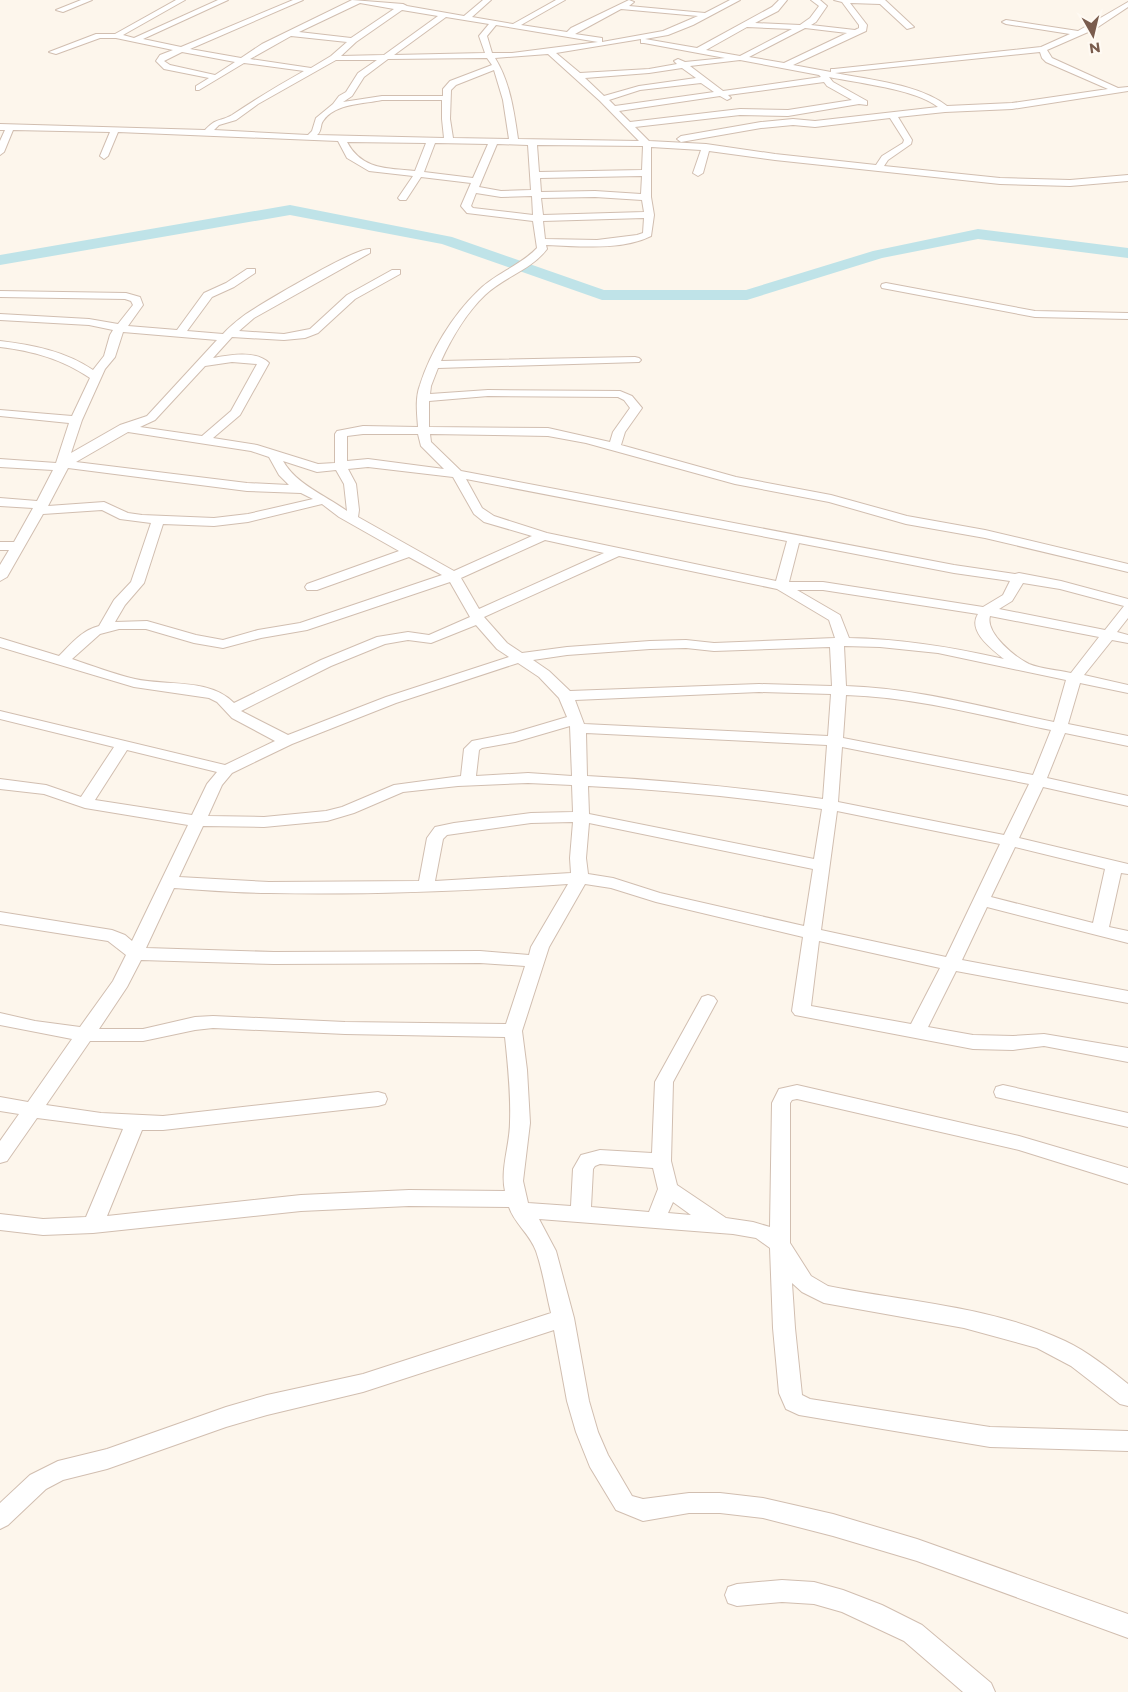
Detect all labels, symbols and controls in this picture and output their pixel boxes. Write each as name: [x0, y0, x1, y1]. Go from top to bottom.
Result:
north arrow: [1068, 10, 1118, 60]
text: N: [1088, 38, 1102, 58]

